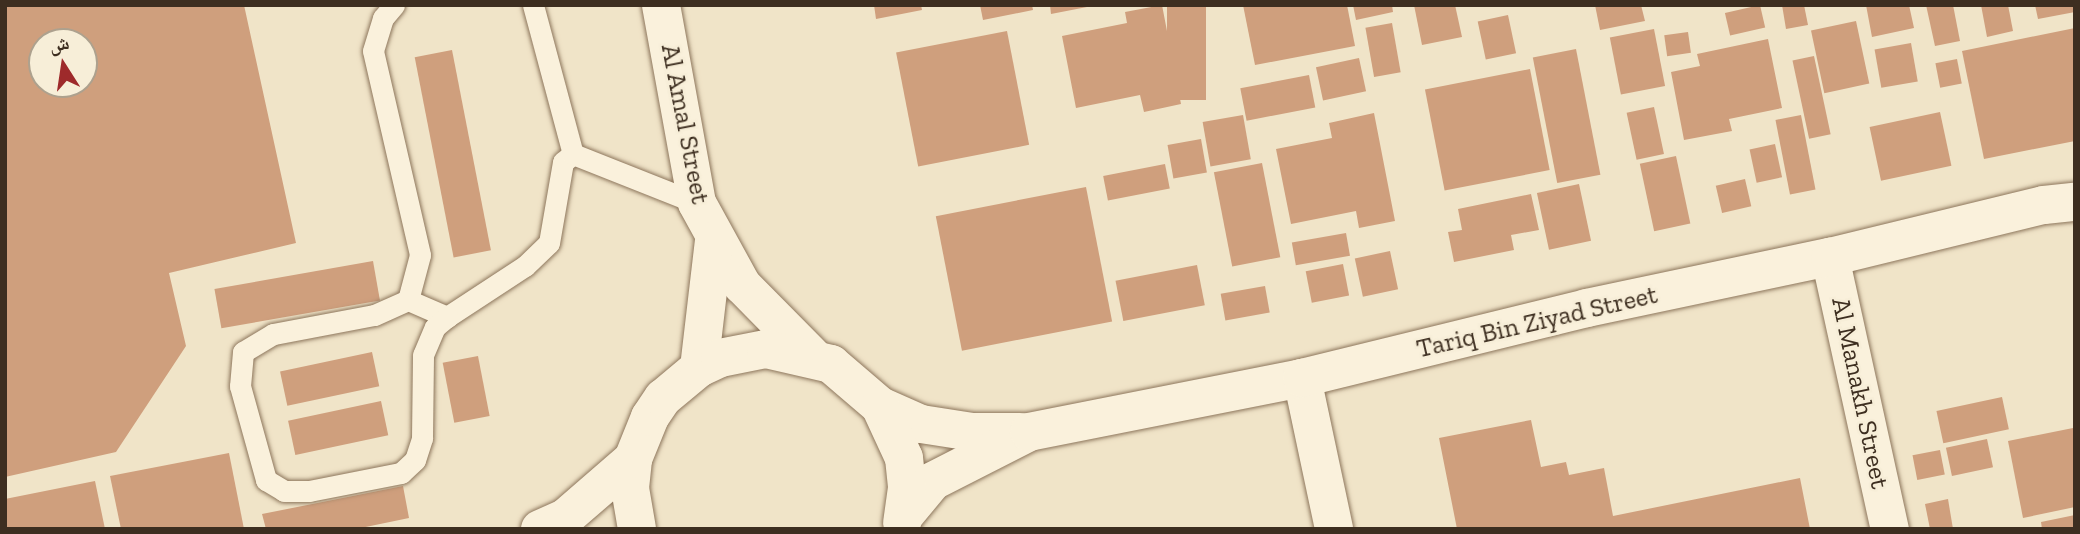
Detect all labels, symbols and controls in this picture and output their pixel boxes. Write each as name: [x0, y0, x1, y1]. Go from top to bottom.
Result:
north arrow: [28, 28, 98, 98]
text: ش: [47, 31, 71, 57]
street label: Al Amal Street: [654, 41, 716, 207]
street label: Tariq Bin Ziyad Street: [1414, 279, 1660, 365]
street label: Al Manakh Street: [1824, 294, 1896, 492]

